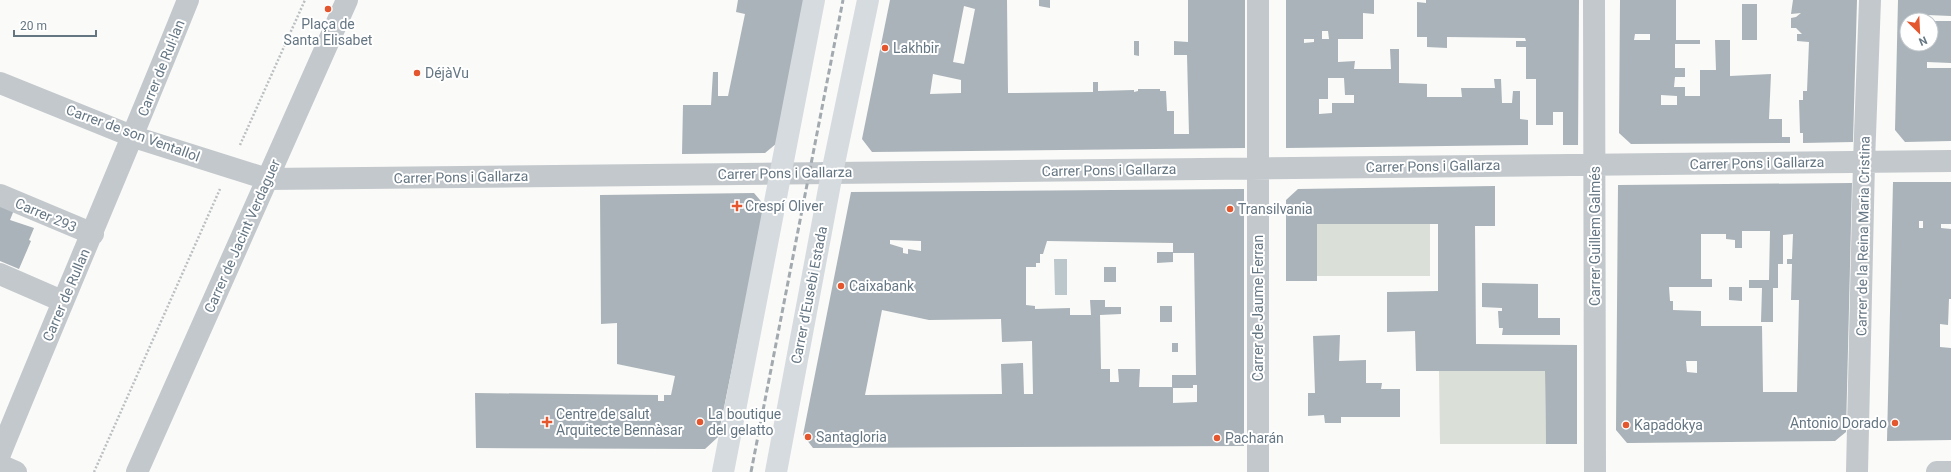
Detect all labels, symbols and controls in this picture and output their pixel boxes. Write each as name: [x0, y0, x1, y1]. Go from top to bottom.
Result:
marker: Plaça de Santa Elisabet: [323, 4, 333, 14]
scale bar: [14, 12, 96, 38]
north arrow: [1899, 12, 1939, 52]
place label: Plaça de Santa Elisabet: [284, 16, 373, 48]
street label: Carrer de Rul·lan: [134, 17, 188, 119]
text: 20 m: [20, 19, 47, 33]
text: N: [1916, 33, 1929, 48]
place label: Lakhbir: [893, 40, 939, 56]
marker: Lakhbir: [880, 43, 890, 53]
place label: DéjàVu: [425, 65, 469, 81]
marker: DéjàVu: [412, 68, 422, 78]
street label: Carrer de son Ventallol: [64, 101, 202, 165]
street label: Carrer de la Reina Maria Cristina: [1853, 136, 1873, 336]
street label: Carrer Pons i Gallarza: [1690, 154, 1824, 172]
street label: Carrer de Jacint Verdaguer: [201, 157, 283, 315]
street label: Carrer Pons i Gallarza: [1366, 157, 1500, 175]
street label: Carrer Pons i Gallarza: [1042, 161, 1176, 179]
street label: Carrer Pons i Gallarza: [718, 164, 852, 182]
street label: Carrer Guillem Galmés: [1587, 166, 1603, 306]
street label: Carrer Pons i Gallarza: [394, 168, 528, 186]
street label: Carrer 293: [13, 195, 79, 235]
place label: Crespí Oliver: [745, 198, 824, 214]
marker: Crespí Oliver: [732, 201, 742, 211]
place label: Transilvania: [1238, 201, 1313, 217]
marker: Transilvania: [1225, 204, 1235, 214]
street label: Carrer d'Eusebi Estada: [788, 225, 830, 365]
street label: Carrer de Jaume Ferran: [1250, 235, 1266, 381]
street label: Carrer de Rullan: [39, 246, 93, 344]
place label: Caixabank: [849, 278, 915, 294]
marker: Caixabank: [836, 281, 846, 291]
place label: Centre de salut Arquitecte Bennàsar: [556, 406, 683, 438]
place label: La boutique del gelatto: [708, 406, 781, 438]
place label: Antonio Dorado: [1790, 415, 1887, 431]
marker: Centre de salut Arquitecte Bennàsar: [541, 416, 553, 428]
marker: La boutique del gelatto: [695, 417, 705, 427]
place label: Kapadokya: [1634, 417, 1703, 433]
marker: Antonio Dorado: [1890, 418, 1900, 428]
marker: Kapadokya: [1621, 420, 1631, 430]
place label: Santagloria: [816, 429, 887, 445]
place label: Pacharán: [1225, 430, 1284, 446]
marker: Santagloria: [803, 432, 813, 442]
marker: Pacharán: [1212, 433, 1222, 443]

